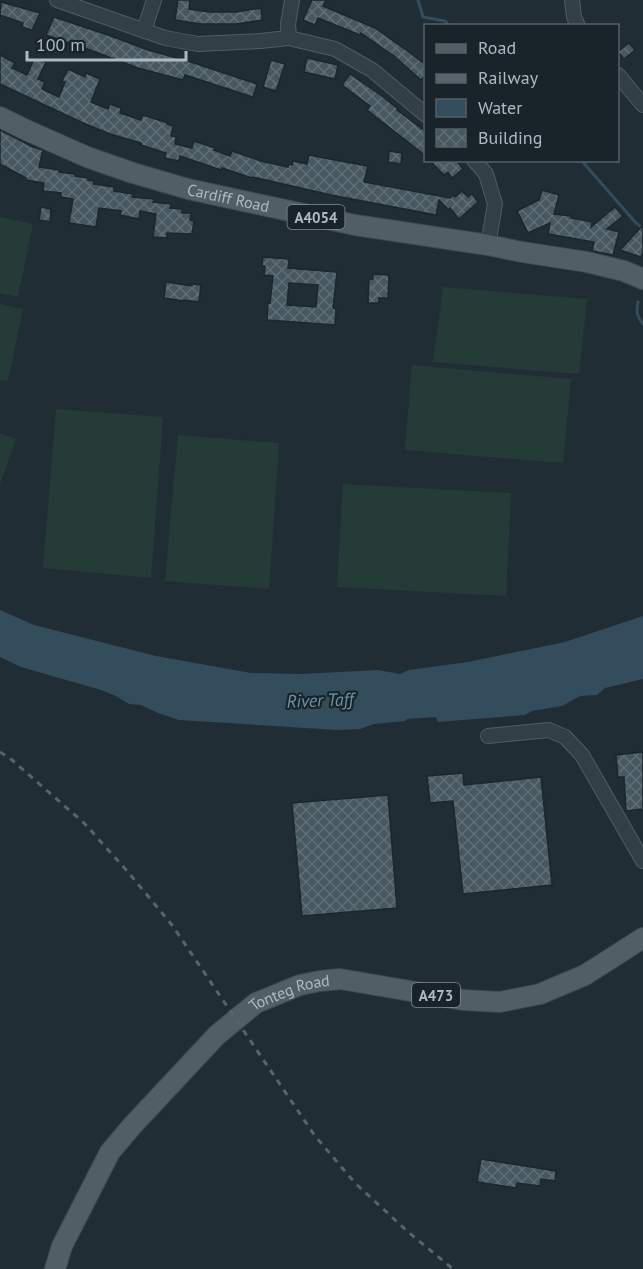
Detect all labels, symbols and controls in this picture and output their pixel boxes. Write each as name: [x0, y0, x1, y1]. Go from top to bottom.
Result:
scale bar: [27, 24, 186, 62]
legend: [424, 24, 619, 162]
text: 100 m: [36, 33, 85, 56]
text: Road: [478, 36, 516, 59]
text: Railway: [478, 66, 539, 89]
text: Water: [478, 96, 522, 119]
text: Building: [478, 126, 542, 149]
street label: Cardiff Road: [185, 179, 271, 216]
road number: A4054: [288, 205, 344, 229]
water label: River Taff: [286, 687, 357, 713]
street label: Tonteg Road: [244, 970, 330, 1015]
road number: A473: [412, 983, 460, 1007]

